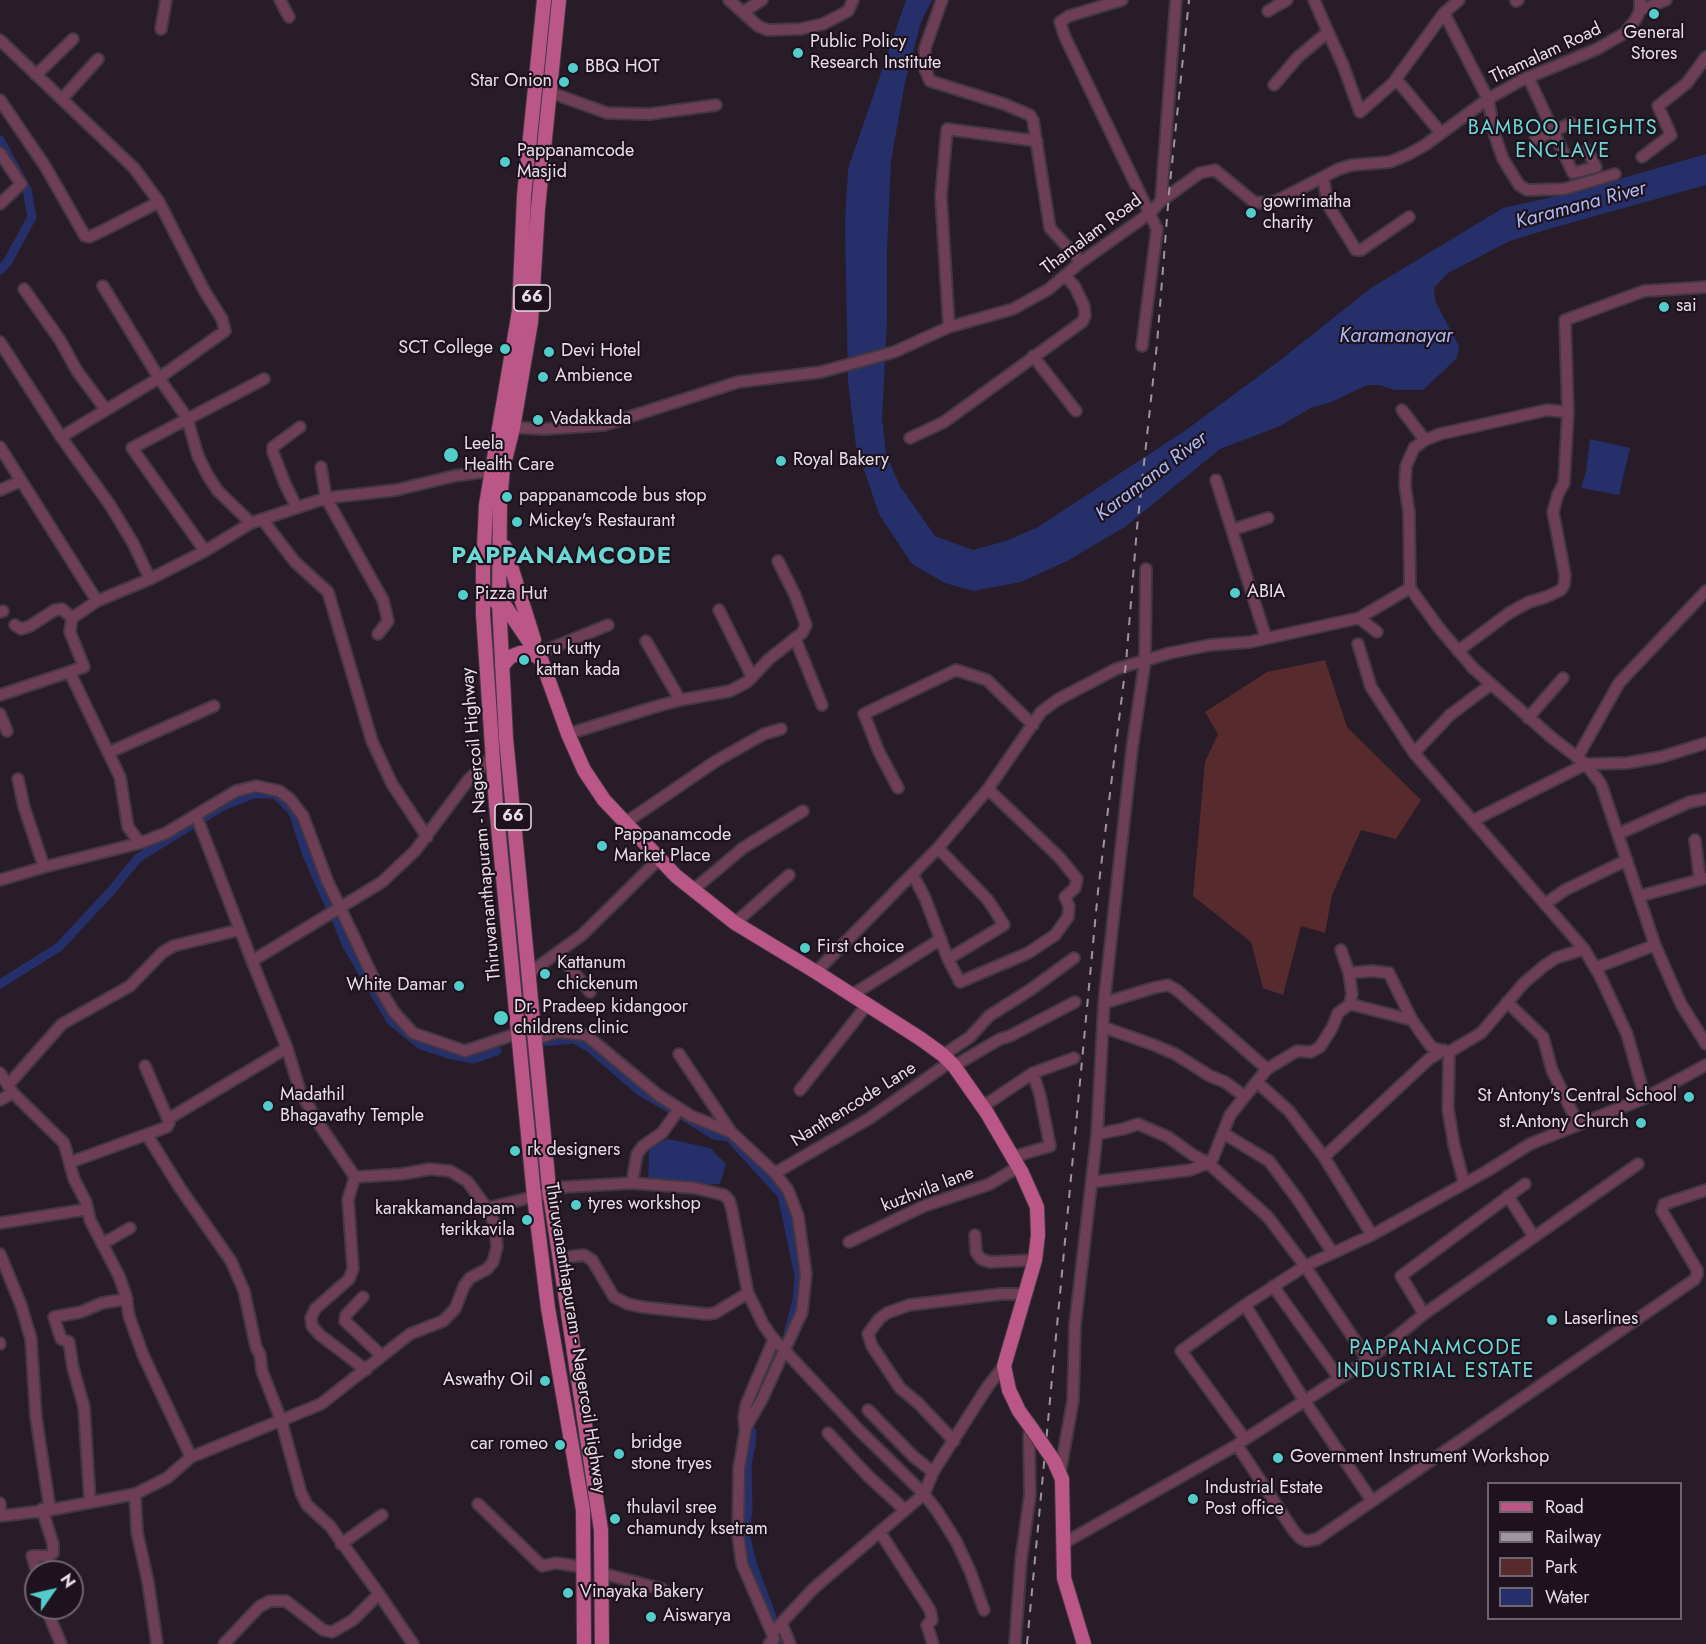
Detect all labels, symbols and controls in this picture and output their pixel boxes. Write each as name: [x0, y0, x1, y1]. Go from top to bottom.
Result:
marker: General Stores: [1647, 7, 1661, 21]
street label: Thamalam Road: [1487, 19, 1605, 89]
place label: General Stores: [1624, 23, 1684, 66]
place label: Public Policy Research Institute: [810, 32, 941, 74]
marker: Public Policy Research Institute: [791, 46, 805, 60]
place label: BBQ HOT: [585, 57, 660, 79]
marker: BBQ HOT: [566, 61, 580, 75]
place label: Star Onion: [470, 71, 552, 93]
marker: Star Onion: [557, 75, 571, 89]
district label: BAMBOO HEIGHTS ENCLAVE: [1468, 117, 1658, 164]
place label: Pappanamcode Masjid: [517, 141, 634, 184]
marker: Pappanamcode Masjid: [498, 155, 512, 169]
water label: Karamana River: [1513, 177, 1649, 235]
street label: Thamalam Road: [1037, 190, 1147, 280]
place label: gowrimatha charity: [1263, 192, 1351, 234]
marker: gowrimatha charity: [1244, 206, 1258, 220]
road number: 66: [514, 285, 550, 311]
place label: sai: [1676, 296, 1697, 318]
marker: sai: [1657, 300, 1671, 314]
water label: Karamanayar: [1339, 325, 1453, 349]
place label: SCT College: [398, 338, 493, 360]
place label: Devi Hotel: [561, 341, 641, 363]
marker: SCT College: [498, 342, 512, 356]
marker: Devi Hotel: [542, 345, 556, 359]
place label: Ambience: [555, 366, 632, 388]
marker: Ambience: [536, 370, 550, 384]
place label: Vadakkada: [550, 409, 631, 431]
marker: Vadakkada: [531, 413, 545, 427]
water label: Karamana River: [1091, 427, 1213, 527]
place label: Leela Health Care: [464, 434, 554, 476]
marker: Leela Health Care: [442, 446, 460, 464]
place label: Royal Bakery: [793, 450, 889, 472]
marker: Royal Bakery: [774, 454, 788, 468]
place label: pappanamcode bus stop: [519, 486, 707, 508]
marker: pappanamcode bus stop: [500, 490, 514, 504]
place label: Mickey's Restaurant: [529, 511, 675, 533]
marker: Mickey's Restaurant: [510, 515, 524, 529]
district label: PAPPANAMCODE: [451, 543, 673, 571]
place label: ABIA: [1247, 582, 1285, 604]
place label: Pizza Hut: [475, 584, 547, 606]
marker: ABIA: [1228, 586, 1242, 600]
marker: Pizza Hut: [456, 588, 470, 602]
place label: oru kutty kattan kada: [536, 639, 620, 682]
marker: oru kutty kattan kada: [517, 653, 531, 667]
street label: Thiruvananthapuram - Nagercoil Highway: [458, 666, 506, 982]
road number: 66: [495, 804, 531, 830]
place label: Pappanamcode Market Place: [614, 825, 731, 868]
marker: Pappanamcode Market Place: [595, 839, 609, 853]
place label: First choice: [817, 937, 904, 959]
marker: First choice: [798, 941, 812, 955]
place label: Kattanum chickenum: [557, 953, 638, 996]
marker: Kattanum chickenum: [538, 967, 552, 981]
place label: White Damar: [346, 975, 447, 997]
marker: White Damar: [452, 979, 466, 993]
place label: Dr. Pradeep kidangoor childrens clinic: [514, 997, 688, 1040]
marker: Dr. Pradeep kidangoor childrens clinic: [492, 1009, 510, 1027]
street label: Nanthencode Lane: [787, 1058, 921, 1152]
place label: Madathil Bhagavathy Temple: [280, 1085, 424, 1128]
place label: St Antony's Central School: [1477, 1086, 1677, 1108]
marker: St Antony's Central School: [1682, 1090, 1696, 1104]
marker: Madathil Bhagavathy Temple: [261, 1099, 275, 1113]
place label: st.Antony Church: [1499, 1112, 1629, 1134]
marker: st.Antony Church: [1634, 1116, 1648, 1130]
place label: rk designers: [527, 1140, 620, 1162]
marker: rk designers: [508, 1144, 522, 1158]
street label: kuzhvila lane: [879, 1163, 977, 1217]
street label: Thiruvananthapuram - Nagercoil Highway: [540, 1181, 610, 1495]
place label: tyres workshop: [588, 1194, 701, 1216]
marker: tyres workshop: [569, 1198, 583, 1212]
place label: karakkamandapam terikkavila: [375, 1199, 515, 1242]
marker: karakkamandapam terikkavila: [520, 1213, 534, 1227]
place label: Laserlines: [1564, 1309, 1638, 1331]
marker: Laserlines: [1545, 1313, 1559, 1327]
district label: PAPPANAMCODE INDUSTRIAL ESTATE: [1337, 1337, 1535, 1384]
place label: Aswathy Oil: [443, 1370, 533, 1392]
marker: Aswathy Oil: [538, 1374, 552, 1388]
place label: bridge stone tryes: [631, 1433, 712, 1476]
place label: car romeo: [470, 1434, 548, 1456]
marker: car romeo: [553, 1438, 567, 1452]
marker: bridge stone tryes: [612, 1447, 626, 1461]
place label: Government Instrument Workshop: [1290, 1447, 1549, 1469]
marker: Government Instrument Workshop: [1271, 1451, 1285, 1465]
place label: Industrial Estate Post office: [1205, 1478, 1323, 1520]
legend: [1487, 1482, 1682, 1620]
marker: Industrial Estate Post office: [1186, 1492, 1200, 1506]
text: Road: [1545, 1494, 1584, 1520]
place label: thulavil sree chamundy ksetram: [627, 1498, 768, 1540]
marker: thulavil sree chamundy ksetram: [608, 1512, 622, 1526]
text: Railway: [1545, 1524, 1601, 1550]
text: Park: [1545, 1554, 1577, 1580]
north arrow: [24, 1560, 84, 1620]
text: N: [55, 1569, 81, 1592]
place label: Vinayaka Bakery: [580, 1582, 703, 1604]
text: Water: [1545, 1584, 1589, 1610]
marker: Vinayaka Bakery: [561, 1586, 575, 1600]
place label: Aiswarya: [663, 1606, 731, 1628]
marker: Aiswarya: [644, 1610, 658, 1624]

